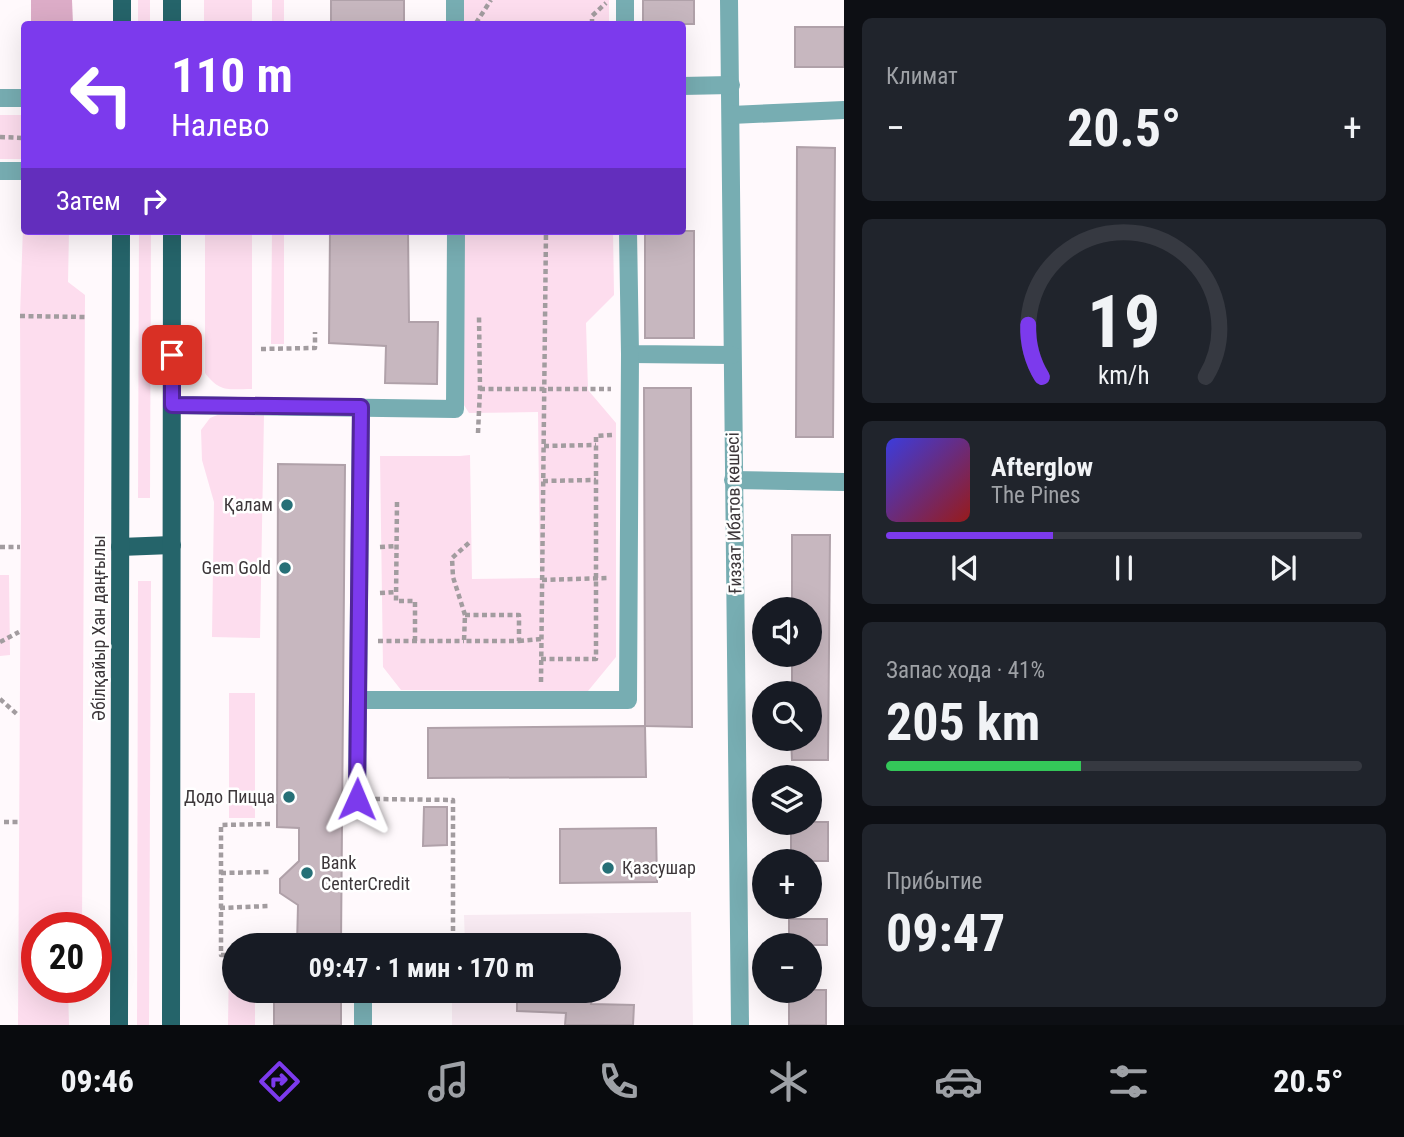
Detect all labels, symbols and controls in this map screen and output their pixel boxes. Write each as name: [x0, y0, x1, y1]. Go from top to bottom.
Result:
text: 110 m: [171, 47, 293, 104]
icon: left: [56, 49, 147, 140]
text: Климат: [886, 63, 958, 90]
text: 20.5°: [1067, 98, 1181, 159]
text: Налево: [171, 106, 270, 144]
text: −: [886, 106, 905, 150]
text: +: [1343, 106, 1362, 150]
icon: right: [135, 182, 173, 220]
text: Затем: [56, 186, 121, 216]
text: 19: [1087, 280, 1161, 366]
pin: [142, 325, 202, 385]
icon: arrive: [153, 336, 191, 374]
text: km/h: [1098, 361, 1150, 390]
street label: Ғиззат Ибатов көшесі: [722, 432, 745, 594]
text: Afterglow: [991, 452, 1093, 482]
text: The Pines: [991, 482, 1081, 509]
place label: Қалам: [224, 494, 273, 515]
marker: Қалам: [279, 497, 295, 513]
street label: Әбілқайыр Хан даңғылы: [88, 535, 109, 721]
icon: previous: [946, 549, 984, 587]
icon: pause: [1105, 549, 1143, 587]
icon: next: [1264, 549, 1302, 587]
place label: Gem Gold: [202, 557, 271, 578]
marker: Gem Gold: [277, 560, 293, 576]
map controls: [752, 597, 822, 1003]
button: sound: [752, 597, 822, 667]
text: Запас хода · 41%: [886, 657, 1045, 684]
button: search: [752, 681, 822, 751]
text: 205 km: [886, 692, 1040, 753]
position arrow: [320, 762, 394, 836]
button: layers: [752, 765, 822, 835]
place label: Додо Пицца: [184, 786, 275, 807]
marker: Додо Пицца: [281, 789, 297, 805]
button: +: [752, 849, 822, 919]
place label: Bank CenterCredit: [321, 852, 410, 894]
place label: Қазсушар: [622, 857, 696, 878]
marker: Қазсушар: [600, 860, 616, 876]
marker: Bank CenterCredit: [299, 865, 315, 881]
text: Прибытие: [886, 868, 982, 895]
text: 09:47: [886, 903, 1005, 964]
speed limit sign: 20: [21, 912, 112, 1003]
button: −: [752, 933, 822, 1003]
text: 09:47 · 1 мин · 170 m: [309, 953, 534, 983]
icon: directions: [255, 1057, 304, 1106]
icon: music: [424, 1057, 473, 1106]
icon: phone: [594, 1057, 643, 1106]
icon: climate: [764, 1057, 813, 1106]
icon: car: [934, 1057, 983, 1106]
icon: filters: [1104, 1057, 1153, 1106]
text: 09:46: [60, 1062, 134, 1100]
text: 20.5°: [1273, 1062, 1344, 1100]

